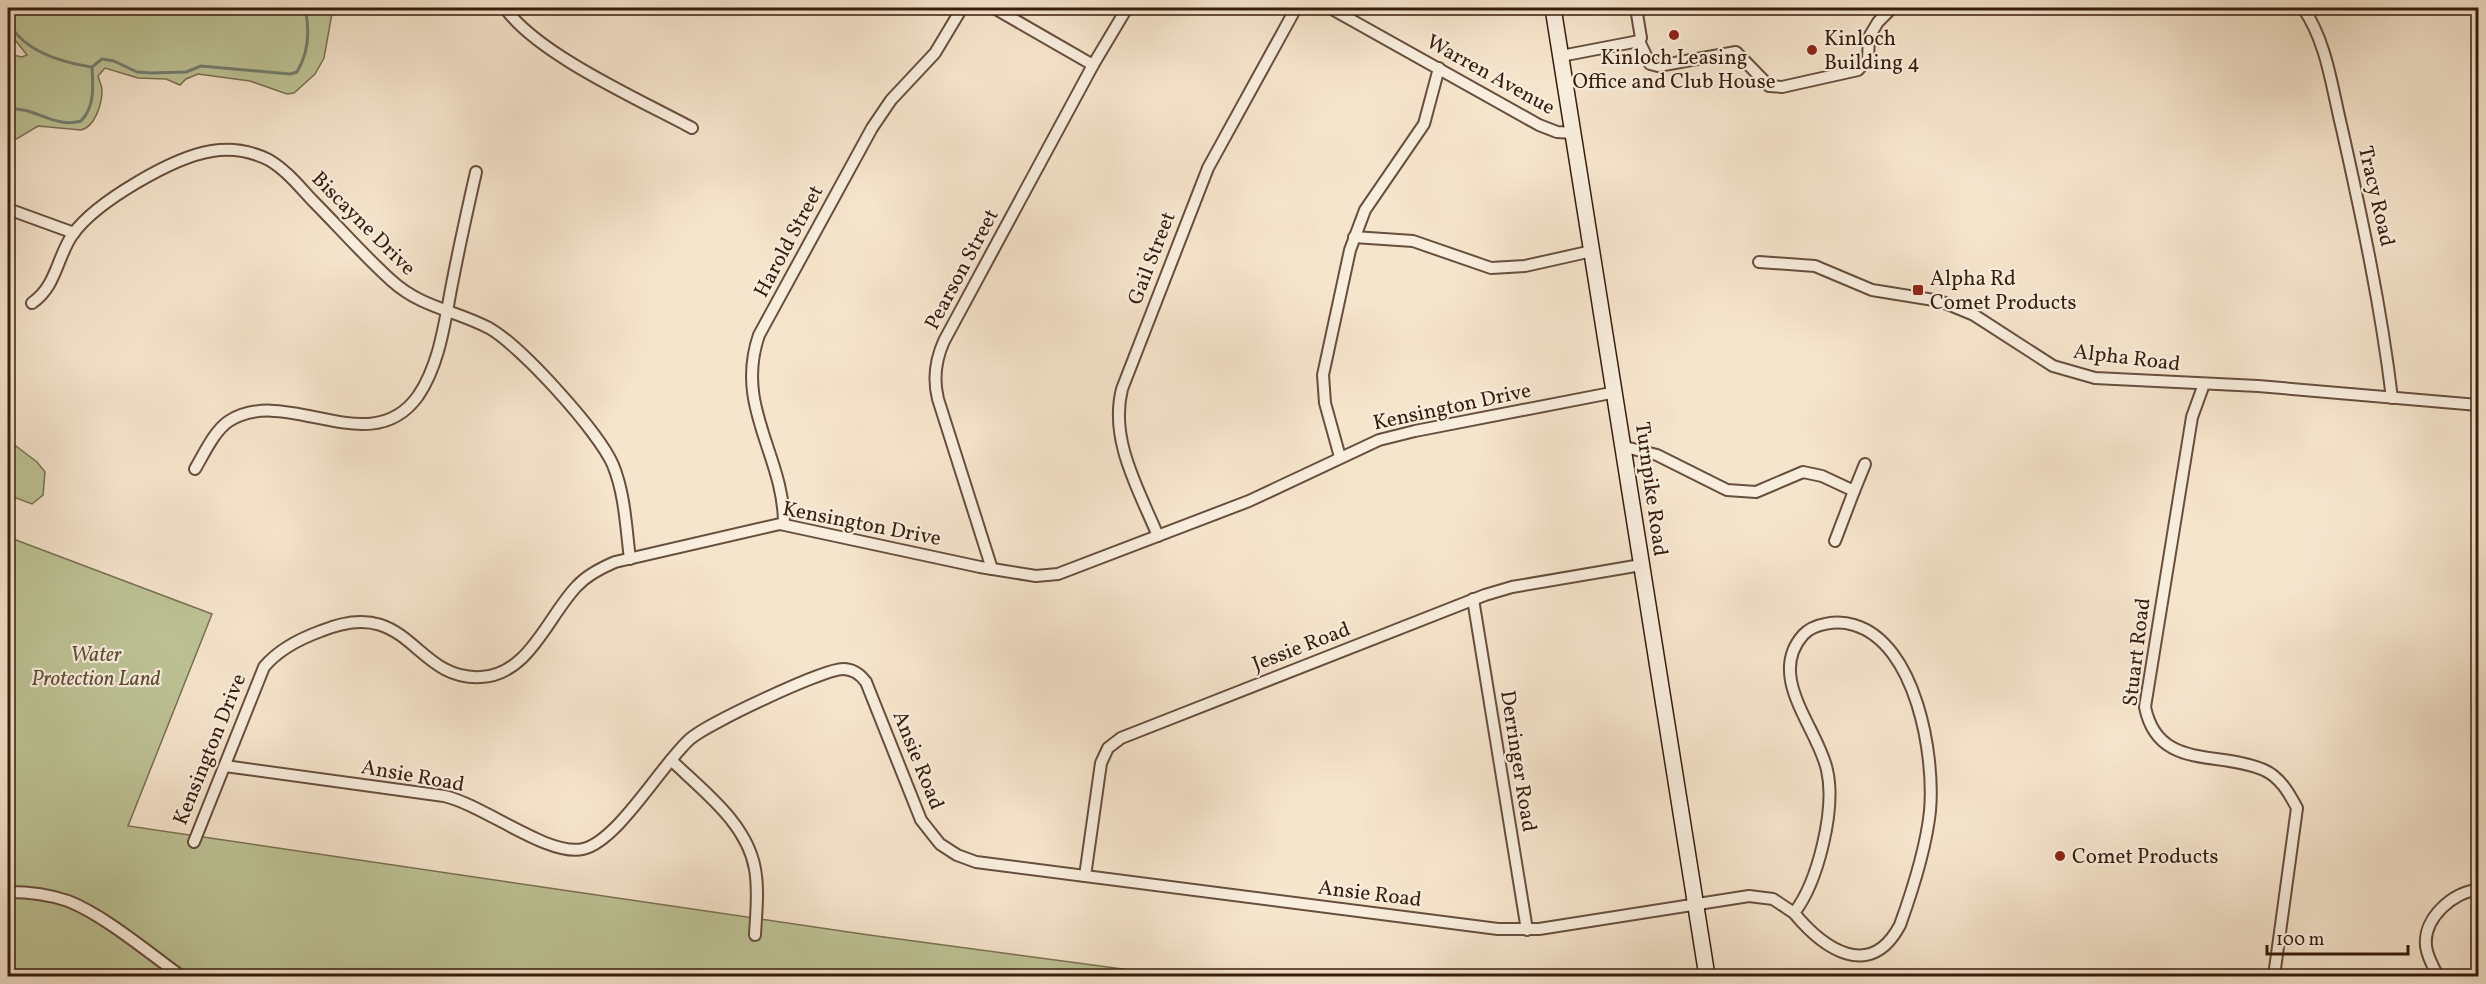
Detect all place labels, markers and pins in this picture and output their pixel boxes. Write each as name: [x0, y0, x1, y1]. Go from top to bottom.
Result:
place label: Kinloch Building 4: [1824, 25, 1920, 78]
marker: Kinloch Leasing Office and Club House: [1667, 28, 1681, 42]
marker: Kinloch Building 4: [1805, 43, 1819, 57]
place label: Kinloch Leasing Office and Club House: [1572, 44, 1776, 97]
place label: Alpha Rd Comet Products: [1930, 265, 2077, 318]
marker: Alpha Rd Comet Products: [1911, 283, 1925, 297]
place label: Comet Products: [2072, 843, 2219, 872]
marker: Comet Products: [2053, 849, 2067, 863]

